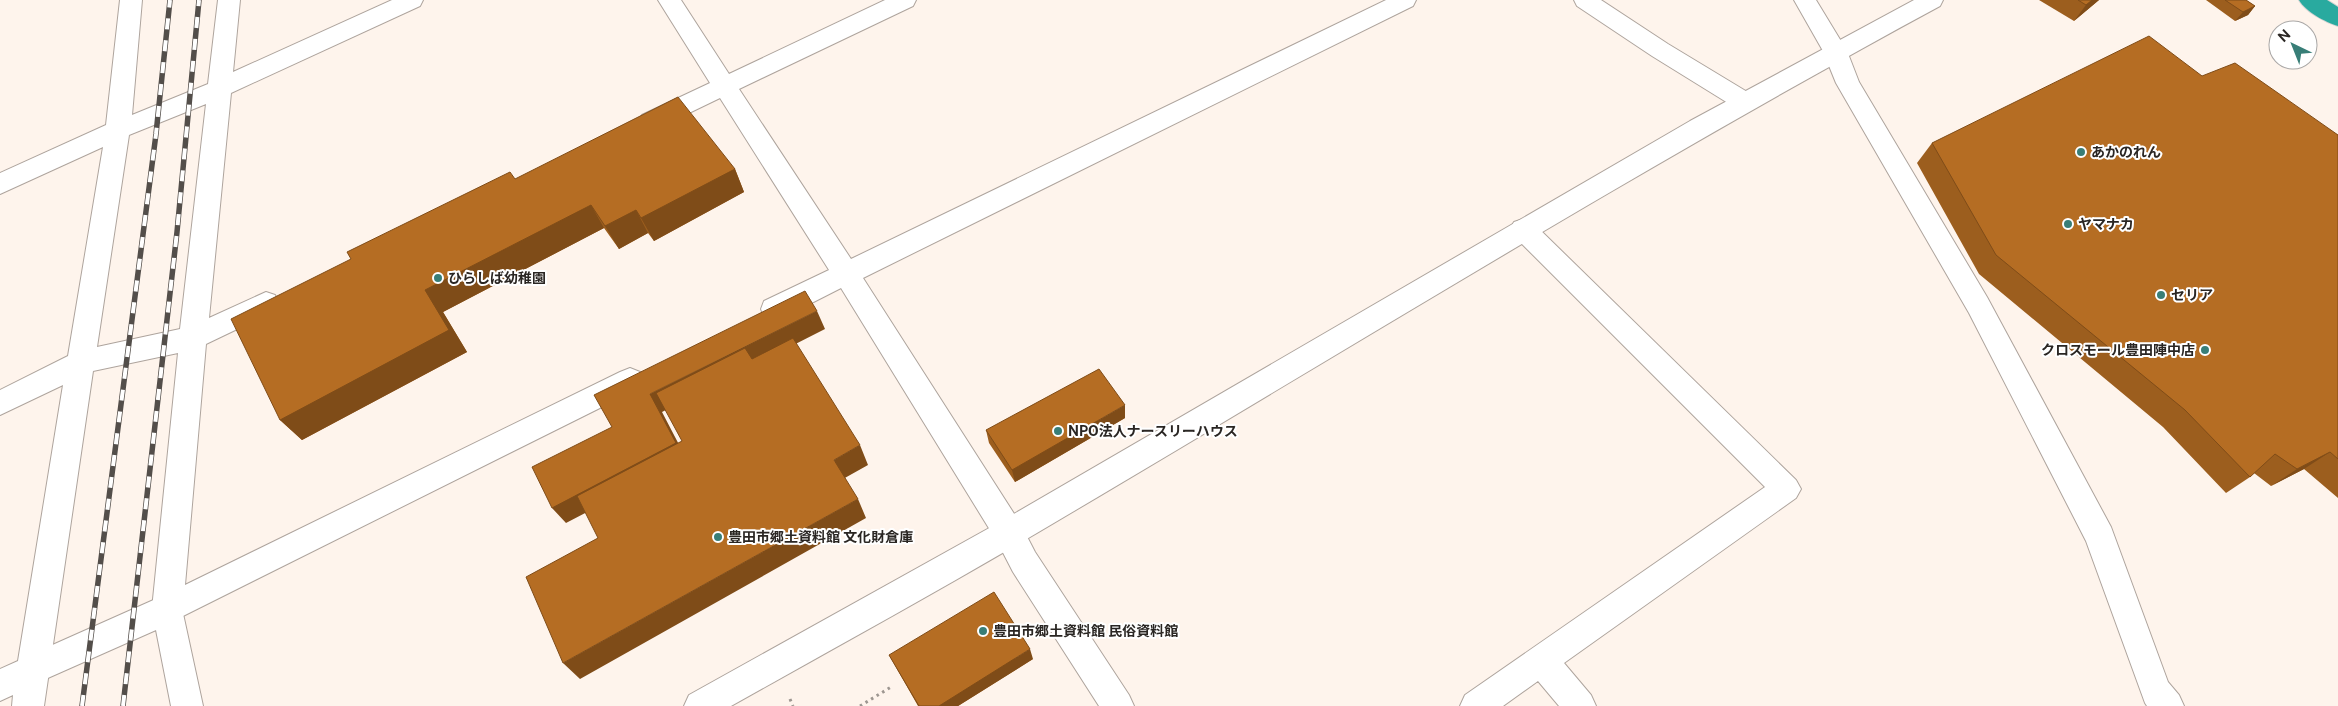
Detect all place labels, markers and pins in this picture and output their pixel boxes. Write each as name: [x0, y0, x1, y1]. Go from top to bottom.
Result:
place label: あかのれん: [2091, 144, 2161, 160]
marker: あかのれん: [2075, 146, 2087, 158]
place label: ヤマナカ: [2078, 216, 2134, 232]
marker: ヤマナカ: [2062, 218, 2074, 230]
place label: ひらしば幼稚園: [448, 270, 546, 286]
marker: ひらしば幼稚園: [432, 272, 444, 284]
place label: セリア: [2171, 287, 2213, 303]
marker: セリア: [2155, 289, 2167, 301]
place label: クロスモール豊田陣中店: [2041, 342, 2195, 358]
marker: クロスモール豊田陣中店: [2199, 344, 2211, 356]
place label: NPO法人ナースリーハウス: [1068, 423, 1238, 439]
marker: NPO法人ナースリーハウス: [1052, 425, 1064, 437]
place label: 豊田市郷土資料館 文化財倉庫: [728, 529, 913, 545]
marker: 豊田市郷土資料館 文化財倉庫: [712, 531, 724, 543]
place label: 豊田市郷土資料館 民俗資料館: [993, 623, 1178, 639]
marker: 豊田市郷土資料館 民俗資料館: [977, 625, 989, 637]

